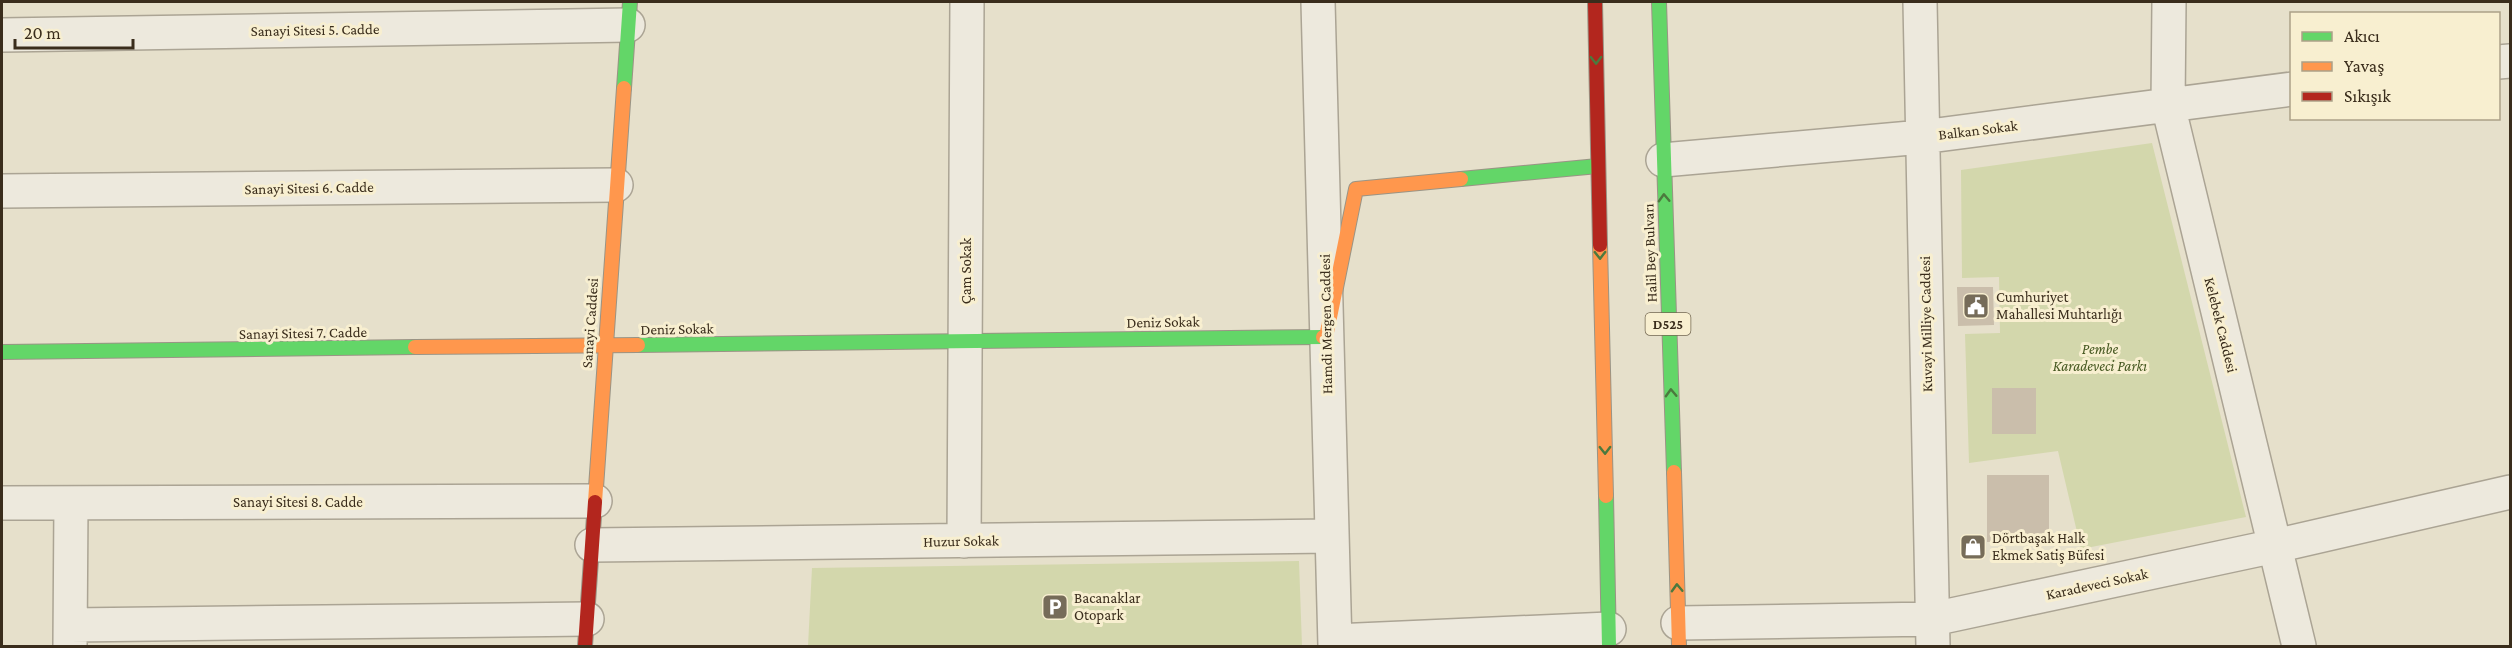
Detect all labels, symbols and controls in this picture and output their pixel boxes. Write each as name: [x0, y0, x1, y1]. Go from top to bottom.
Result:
scale bar: [15, 12, 134, 50]
legend: [2290, 12, 2500, 120]
street label: Sanayi Sitesi 5. Cadde: [250, 21, 380, 40]
text: 20 m: [24, 23, 61, 43]
text: Akıcı: [2344, 26, 2380, 46]
one-way arrow: [1590, 55, 1603, 64]
text: Yavaş: [2344, 56, 2384, 76]
text: Sıkışık: [2344, 86, 2391, 106]
street label: Balkan Sokak: [1937, 117, 2019, 143]
street label: Sanayi Sitesi 6. Cadde: [244, 179, 374, 198]
one-way arrow: [1658, 194, 1671, 203]
street label: Halil Bey Bulvarı: [1640, 203, 1661, 303]
street label: Çam Sokak: [958, 237, 975, 304]
one-way arrow: [1594, 250, 1607, 259]
street label: Hamdi Mergen Caddesi: [1317, 254, 1336, 394]
street label: Kuvayi Milliye Caddesi: [1917, 256, 1936, 392]
street label: Kelebek Caddesi: [2201, 276, 2241, 374]
street label: Sanayi Caddesi: [579, 277, 602, 369]
place label: Cumhuriyet Mahallesi Muhtarlığı: [1996, 289, 2122, 323]
public building icon: Cumhuriyet Mahallesi Muhtarlığı: [1961, 291, 1991, 321]
street label: Deniz Sokak: [1126, 313, 1201, 331]
road number: D525: [1646, 313, 1690, 335]
street label: Deniz Sokak: [640, 320, 715, 338]
street label: Sanayi Sitesi 7. Cadde: [239, 324, 368, 343]
park label: Pembe Karadeveci Parkı: [2053, 341, 2147, 374]
one-way arrow: [1664, 389, 1677, 398]
one-way arrow: [1599, 445, 1611, 454]
street label: Sanayi Sitesi 8. Cadde: [233, 494, 363, 511]
place label: Dörtbaşak Halk Ekmek Satiş Büfesi: [1992, 530, 2104, 564]
street label: Huzur Sokak: [923, 532, 1000, 550]
shop icon: Dörtbaşak Halk Ekmek Satiş Büfesi: [1958, 532, 1988, 562]
street label: Karadeveci Sokak: [2045, 565, 2150, 603]
one-way arrow: [1670, 584, 1683, 593]
place label: Bacanaklar Otopark: [1074, 590, 1141, 624]
parking icon: Bacanaklar Otopark: [1040, 592, 1070, 622]

